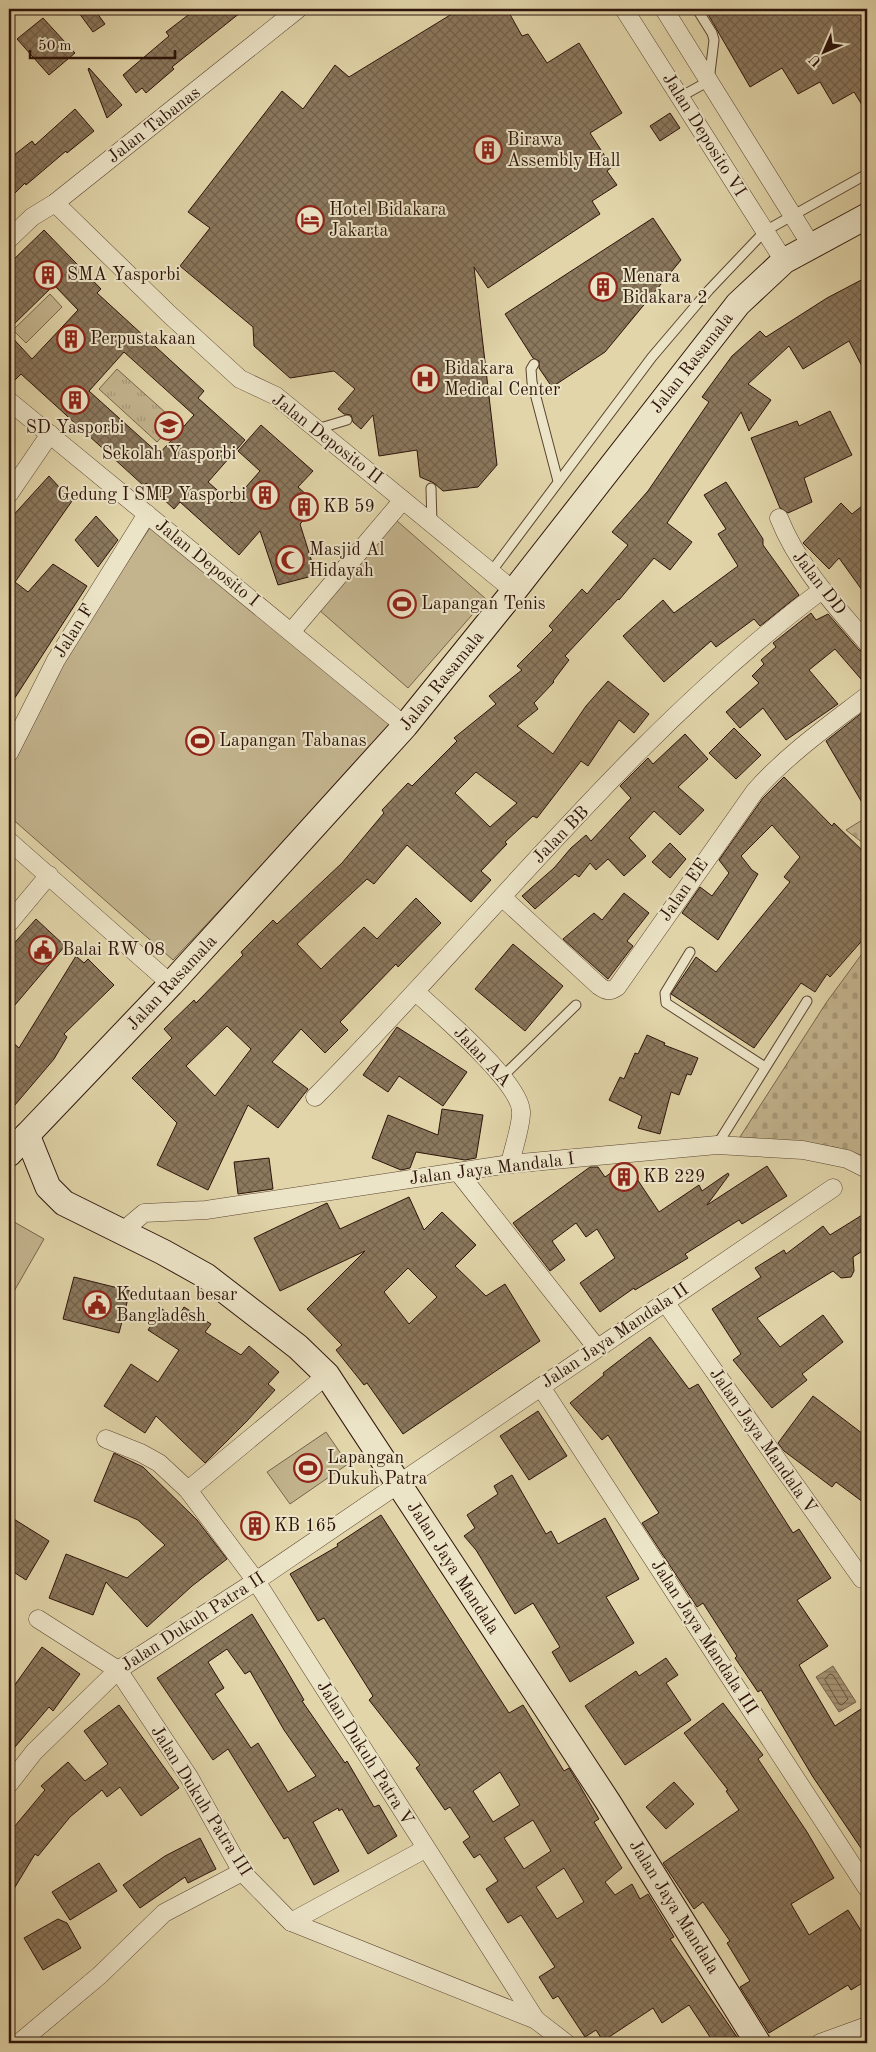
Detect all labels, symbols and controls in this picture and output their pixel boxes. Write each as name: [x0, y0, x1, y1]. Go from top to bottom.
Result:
scale bar: [30, 28, 175, 60]
north arrow: [798, 28, 848, 78]
text: 50 m: [38, 39, 72, 54]
text: U: [807, 52, 824, 69]
street label: Jalan Deposito VI: [659, 70, 749, 200]
street label: Jalan Tabanas: [104, 83, 204, 167]
place label: Birawa Assembly Hall: [507, 131, 621, 170]
building icon: Birawa Assembly Hall: [473, 135, 503, 165]
place label: Hotel Bidakara Jakarta: [329, 201, 447, 240]
hotel icon: Hotel Bidakara Jakarta: [295, 205, 325, 235]
building icon: SMA Yasporbi: [33, 260, 63, 290]
place label: SMA Yasporbi: [67, 266, 181, 284]
place label: Menara Bidakara 2: [622, 268, 708, 307]
building icon: Menara Bidakara 2: [588, 272, 618, 302]
street label: Jalan Rasamala: [647, 309, 737, 417]
building icon: Perpustakaan: [56, 324, 86, 354]
place label: Perpustakaan: [90, 330, 196, 348]
place label: Bidakara Medical Center: [444, 360, 561, 399]
hospital icon: Bidakara Medical Center: [410, 364, 440, 394]
building icon: SD Yasporbi: [60, 385, 90, 415]
street label: Jalan Deposito II: [268, 390, 386, 488]
school or university icon: Sekolah Yasporbi: [154, 411, 184, 441]
place label: SD Yasporbi: [26, 419, 124, 437]
place label: Sekolah Yasporbi: [102, 445, 236, 463]
building icon: Gedung I SMP Yasporbi: [250, 480, 280, 510]
place label: Gedung I SMP Yasporbi: [57, 486, 246, 504]
building icon: KB 59: [289, 492, 319, 522]
place label: KB 59: [323, 498, 375, 516]
street label: Jalan Deposito I: [152, 516, 262, 610]
place label: Masjid Al Hidayah: [309, 541, 385, 580]
mosque icon: Masjid Al Hidayah: [275, 545, 305, 575]
street label: Jalan DD: [789, 548, 849, 618]
sports icon: Lapangan Tenis: [387, 589, 417, 619]
place label: Lapangan Tenis: [421, 595, 546, 613]
street label: Jalan F: [51, 601, 97, 661]
street label: Jalan Rasamala: [396, 628, 488, 734]
sports icon: Lapangan Tabanas: [185, 726, 215, 756]
place label: Lapangan Tabanas: [219, 732, 367, 750]
street label: Jalan BB: [530, 803, 592, 867]
street label: Jalan EE: [656, 855, 712, 925]
street label: Jalan Rasamala: [124, 932, 220, 1034]
public building icon: Balai RW 08: [28, 935, 58, 965]
place label: Balai RW 08: [62, 941, 165, 959]
street label: Jalan AA: [450, 1024, 514, 1091]
street label: Jalan Jaya Mandala I: [408, 1150, 576, 1188]
building icon: KB 229: [609, 1162, 639, 1192]
place label: KB 229: [643, 1168, 705, 1186]
street label: Jalan Jaya Mandala II: [538, 1280, 692, 1392]
place label: Kedutaan besar Bangladesh: [116, 1286, 238, 1325]
public building icon: Kedutaan besar Bangladesh: [82, 1290, 112, 1320]
street label: Jalan Jaya Mandala V: [706, 1365, 820, 1517]
place label: Lapangan Dukuh Patra: [327, 1449, 427, 1488]
sports icon: Lapangan Dukuh Patra: [293, 1453, 323, 1483]
street label: Jalan Jaya Mandala: [403, 1498, 503, 1638]
building icon: KB 165: [240, 1511, 270, 1541]
place label: KB 165: [274, 1517, 336, 1535]
street label: Jalan Jaya Mandala III: [647, 1556, 761, 1718]
street label: Jalan Dukuh Patra II: [118, 1569, 268, 1675]
street label: Jalan Dukuh Patra V: [313, 1678, 417, 1828]
street label: Jalan Dukuh Patra III: [147, 1723, 255, 1879]
street label: Jalan Jaya Mandala: [626, 1837, 723, 1977]

